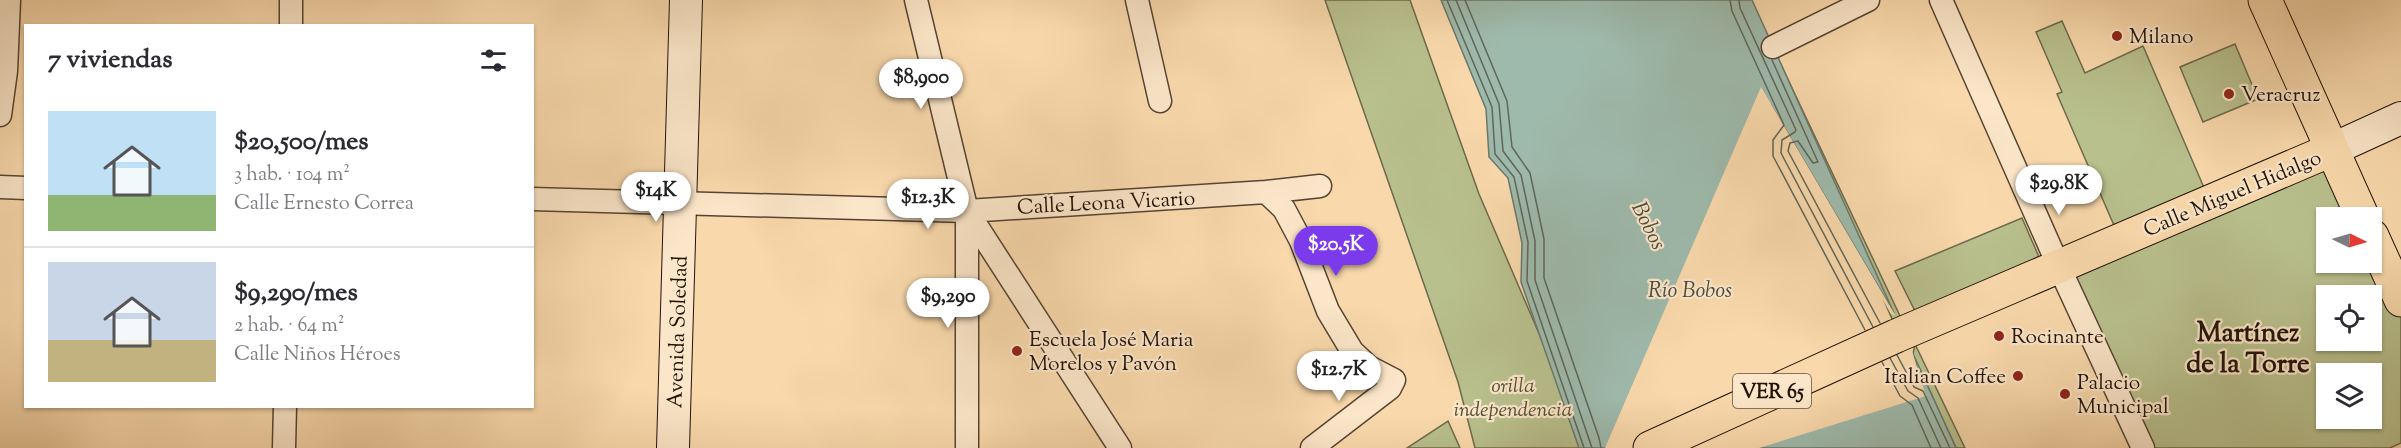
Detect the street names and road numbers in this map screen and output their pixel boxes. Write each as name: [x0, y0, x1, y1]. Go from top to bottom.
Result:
street label: Calle Miguel Hidalgo: [2139, 144, 2327, 246]
street label: Calle Leona Vicario: [1016, 184, 1196, 224]
street label: Avenida Soledad: [661, 255, 697, 409]
road number: VER 65: [1733, 374, 1811, 408]

